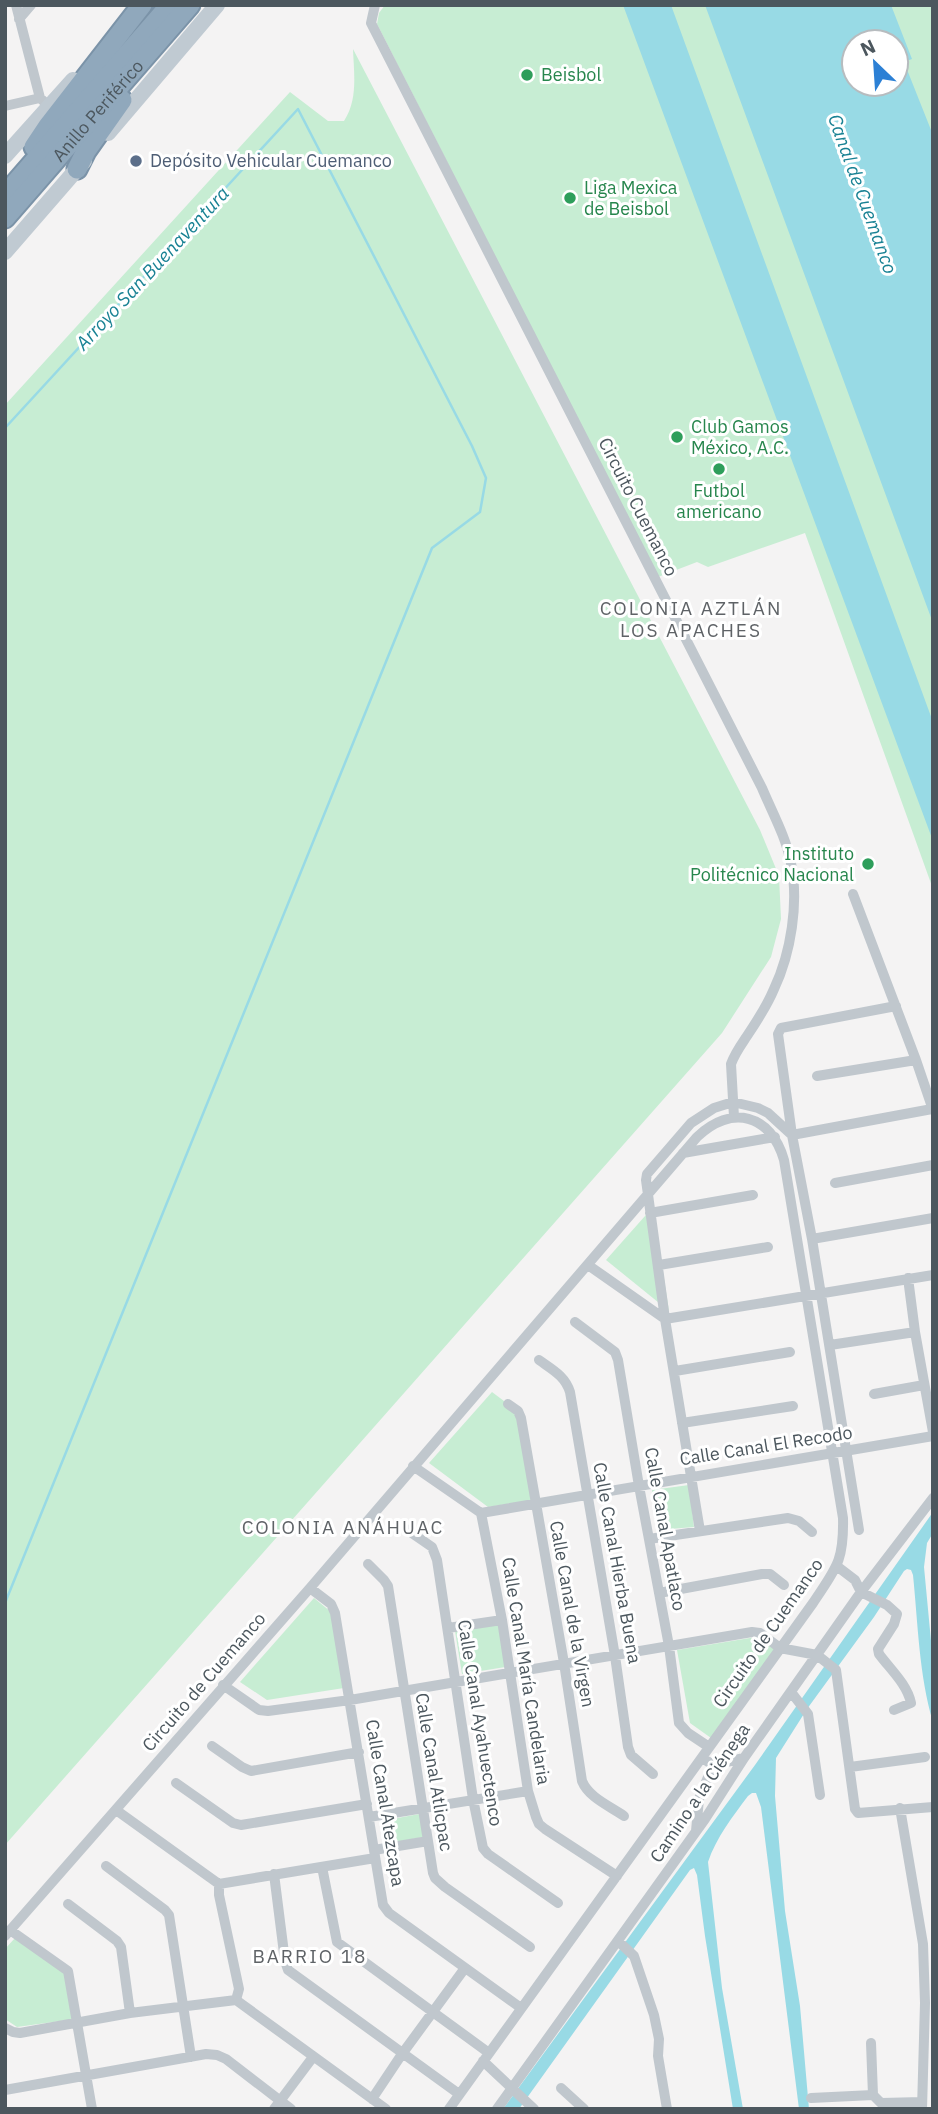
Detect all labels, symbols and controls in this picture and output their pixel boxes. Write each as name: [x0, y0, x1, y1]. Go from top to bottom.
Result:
north arrow: [840, 28, 910, 98]
text: N: [857, 34, 879, 61]
street label: Anillo Periférico: [47, 55, 148, 166]
place label: Beisbol: [541, 63, 601, 86]
marker: Beisbol: [519, 67, 535, 83]
water label: Canal de Cuemanco: [823, 111, 903, 277]
place label: Depósito Vehicular Cuemanco: [150, 149, 392, 172]
marker: Depósito Vehicular Cuemanco: [128, 153, 144, 169]
place label: Liga Mexica de Beisbol: [584, 176, 678, 220]
water label: Arroyo San Buenaventura: [69, 181, 234, 355]
marker: Liga Mexica de Beisbol: [562, 190, 578, 206]
place label: Club Gamos México, A.C.: [691, 415, 789, 459]
marker: Club Gamos México, A.C.: [669, 429, 685, 445]
street label: Circuito Cuemanco: [594, 434, 683, 580]
marker: Futbol americano: [711, 461, 727, 477]
place label: Futbol americano: [676, 479, 762, 523]
district label: COLONIA AZTLÁN LOS APACHES: [600, 596, 782, 642]
place label: Instituto Politécnico Nacional: [690, 842, 854, 886]
marker: Instituto Politécnico Nacional: [860, 856, 876, 872]
street label: Calle Canal El Recodo: [678, 1420, 854, 1471]
street label: Calle Canal Apatlaco: [640, 1445, 691, 1613]
street label: Calle Canal Hierba Buena: [588, 1460, 647, 1666]
district label: COLONIA ANÁHUAC: [242, 1515, 444, 1539]
street label: Calle Canal de la Virgen: [545, 1519, 600, 1709]
street label: Circuito de Cuemanco: [707, 1554, 828, 1712]
street label: Calle Canal María Candelaria: [497, 1555, 556, 1787]
street label: Circuito de Cuemanco: [137, 1607, 270, 1756]
street label: Calle Canal Ayahuectenco: [453, 1618, 508, 1828]
street label: Calle Canal Atlicpac: [411, 1691, 458, 1853]
street label: Calle Canal Atezcapa: [361, 1718, 410, 1888]
street label: Camino a la Ciénega: [645, 1718, 755, 1867]
district label: BARRIO 18: [252, 1944, 368, 1968]

